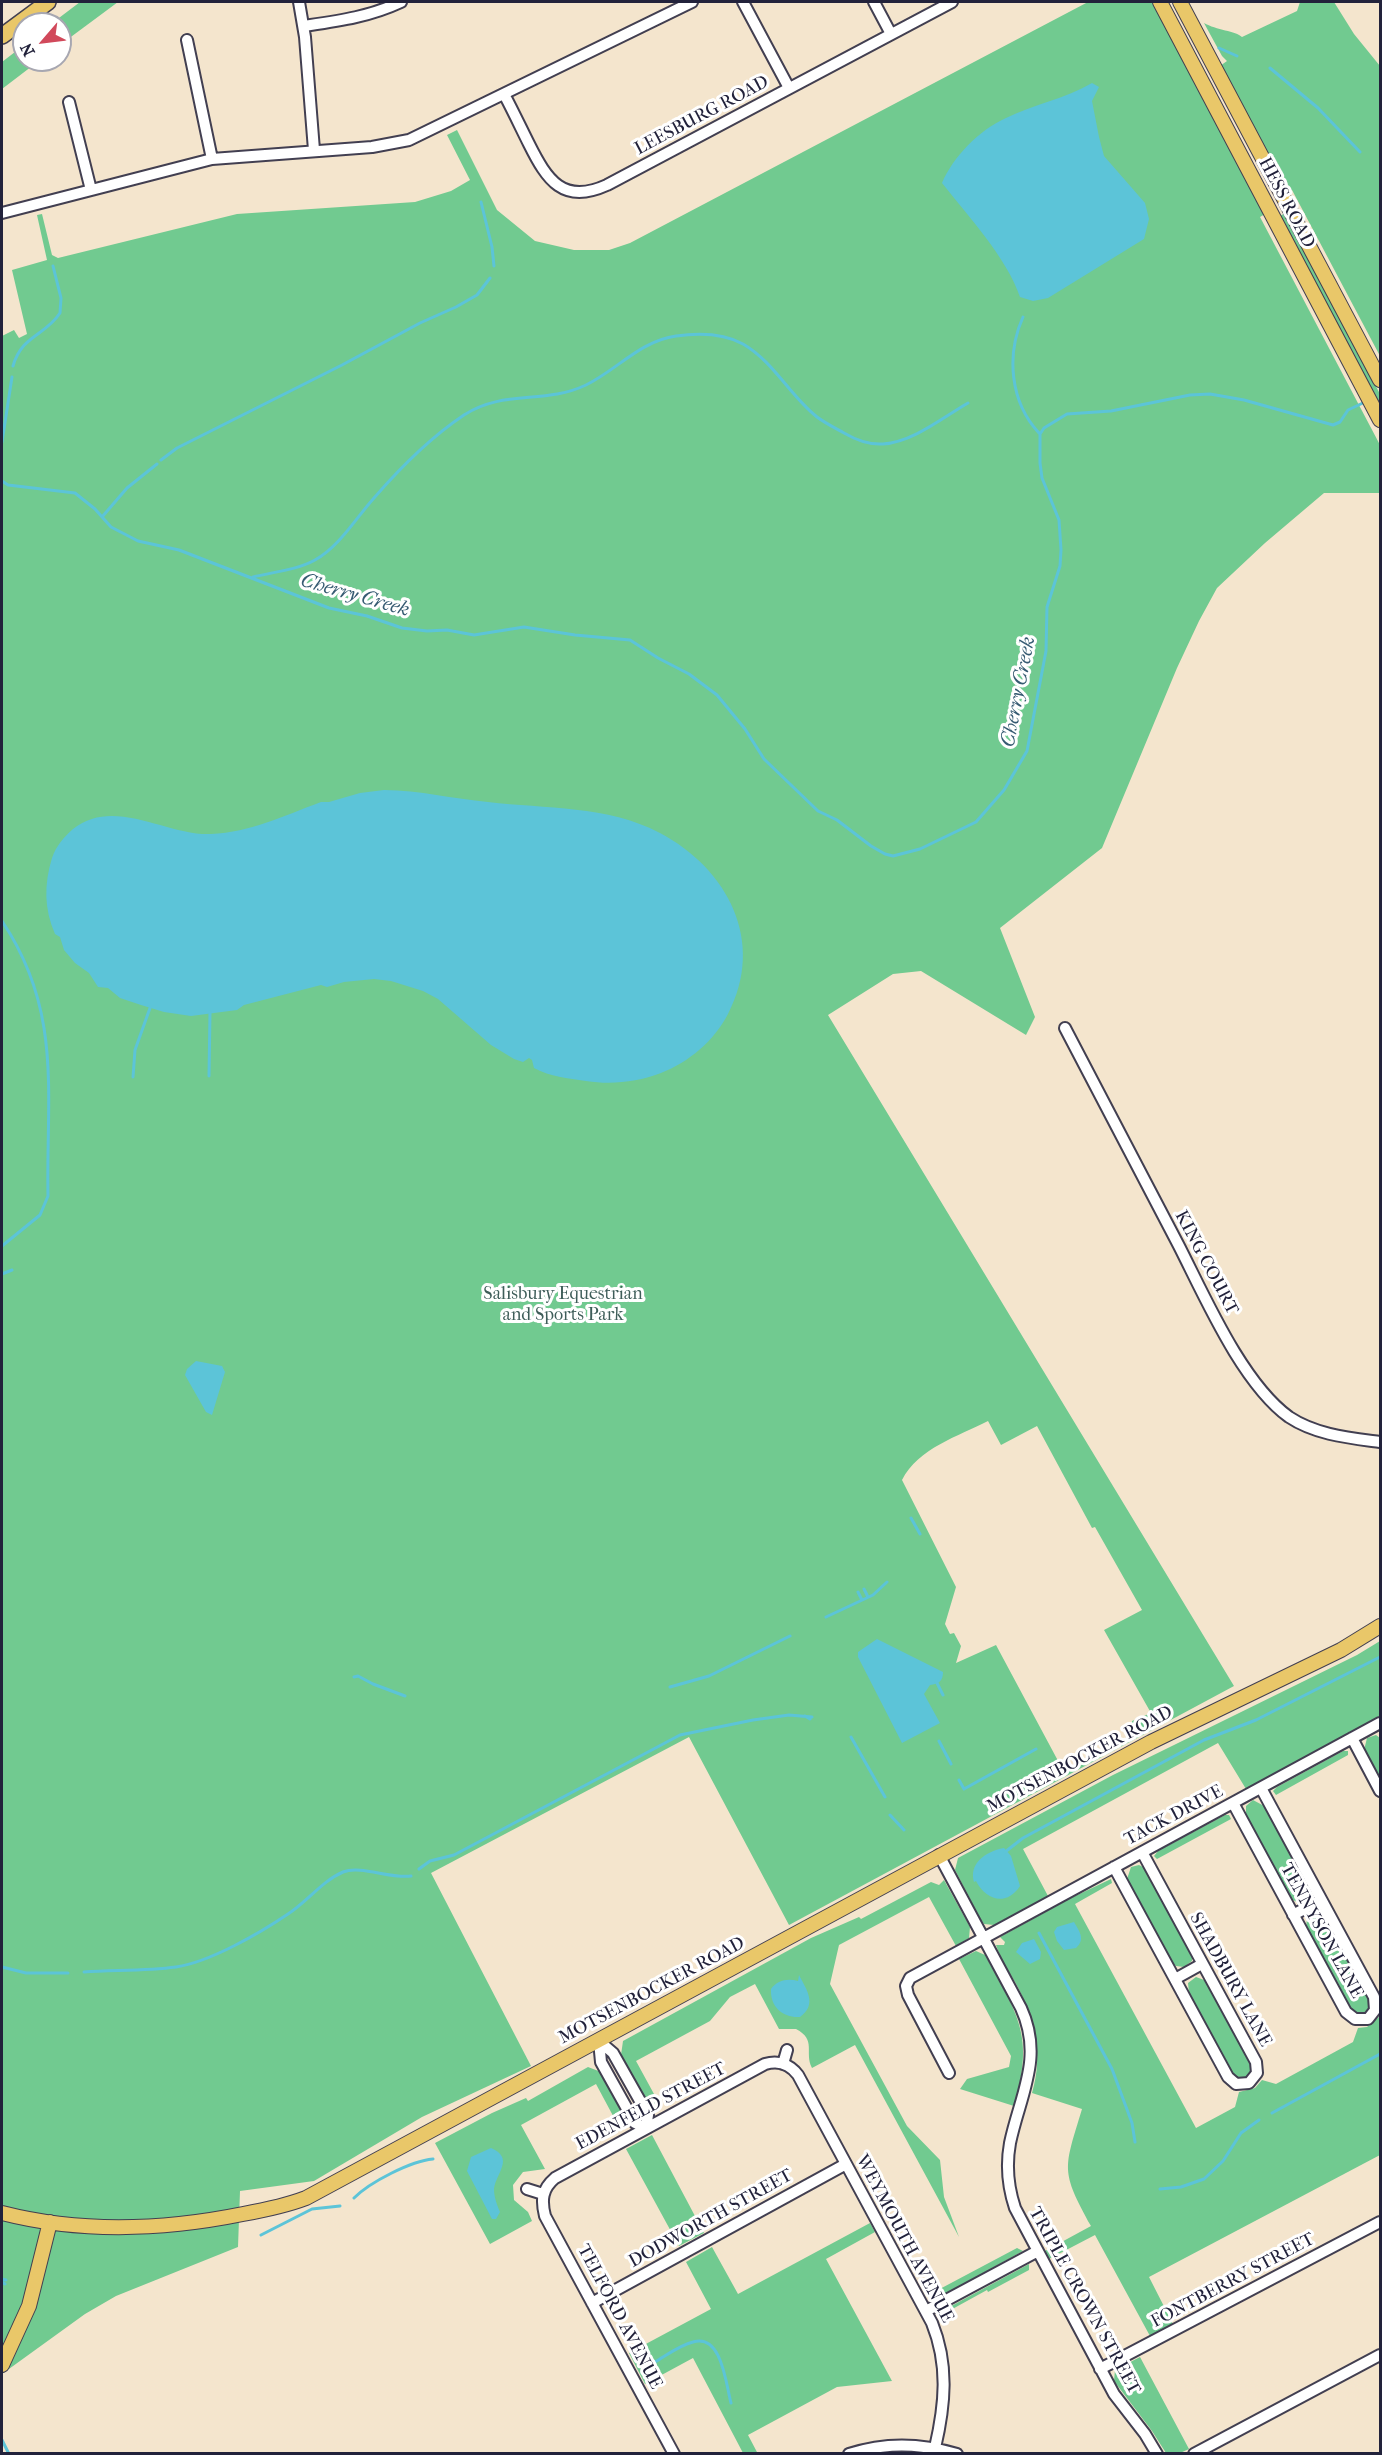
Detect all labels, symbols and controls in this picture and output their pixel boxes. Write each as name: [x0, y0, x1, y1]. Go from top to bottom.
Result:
north arrow: [12, 12, 72, 72]
text: N: [16, 40, 39, 60]
street label: LEESBURG ROAD: [631, 72, 773, 160]
street label: HESS ROAD: [1253, 154, 1319, 252]
water label: Cherry Creek: [298, 569, 412, 623]
water label: Cherry Creek: [997, 635, 1041, 749]
street label: KING COURT: [1169, 1207, 1243, 1319]
park label: Salisbury Equestrian and Sports Park: [483, 1284, 643, 1326]
street label: MOTSENBOCKER ROAD: [983, 1702, 1177, 1818]
street label: TACK DRIVE: [1121, 1781, 1227, 1851]
street label: TENNYSON LANE: [1275, 1860, 1367, 2002]
street label: SHADBURY LANE: [1184, 1909, 1276, 2051]
street label: MOTSENBOCKER ROAD: [555, 1933, 749, 2049]
street label: EDENFELD STREET: [572, 2058, 730, 2156]
street label: WEYMOUTH AVENUE: [850, 2151, 958, 2327]
street label: DODWORTH STREET: [625, 2165, 797, 2273]
street label: TRIPLE CROWN STREET: [1023, 2204, 1145, 2398]
street label: FONTBERRY STREET: [1148, 2229, 1318, 2333]
street label: TELFORD AVENUE: [572, 2241, 666, 2393]

